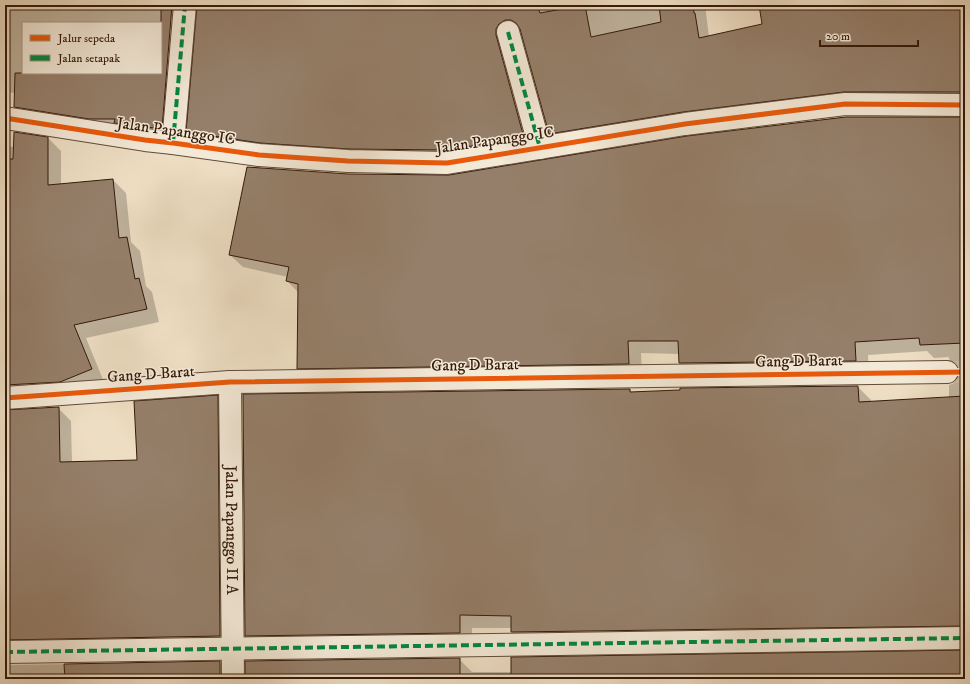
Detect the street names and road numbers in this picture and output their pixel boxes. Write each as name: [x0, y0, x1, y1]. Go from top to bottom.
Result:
street label: Jalan Papanggo IC: [114, 113, 237, 149]
street label: Jalan Papanggo IC: [433, 122, 556, 158]
street label: Gang D Barat: [755, 350, 843, 372]
street label: Gang D Barat: [431, 354, 519, 376]
street label: Gang D Barat: [107, 361, 195, 387]
street label: Jalan Papanggo II A: [221, 463, 242, 595]

